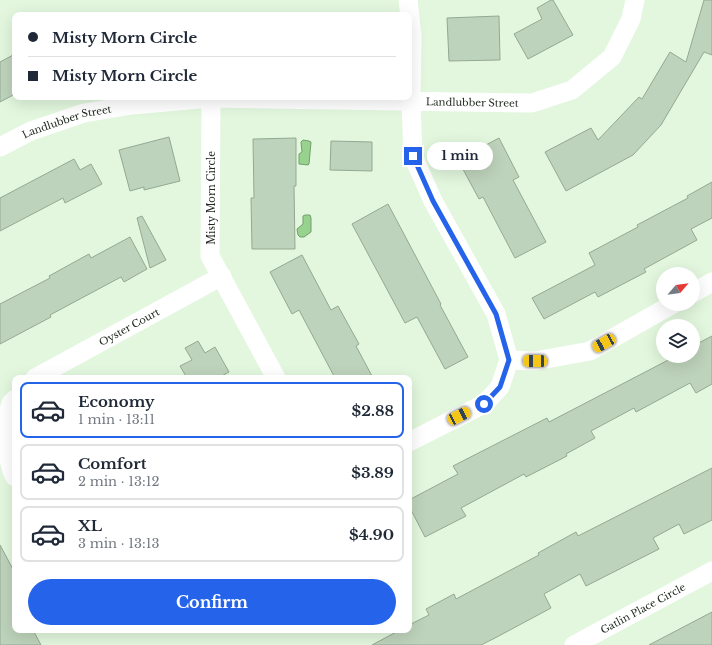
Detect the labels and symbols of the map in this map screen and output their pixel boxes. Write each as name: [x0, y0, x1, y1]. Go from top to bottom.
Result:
street label: Landlubber Street: [426, 95, 519, 109]
street label: Landlubber Street: [20, 102, 112, 141]
callout: 1 min: [427, 142, 493, 170]
route end: [404, 147, 422, 165]
street label: Misty Morn Circle: [205, 151, 218, 245]
north arrow: [656, 267, 700, 311]
street label: Oyster Court: [96, 305, 162, 349]
car: [591, 332, 617, 354]
car: [523, 355, 547, 367]
route start: [475, 395, 493, 413]
car: [446, 405, 472, 427]
street label: Gatlin Place Circle: [598, 580, 688, 636]

